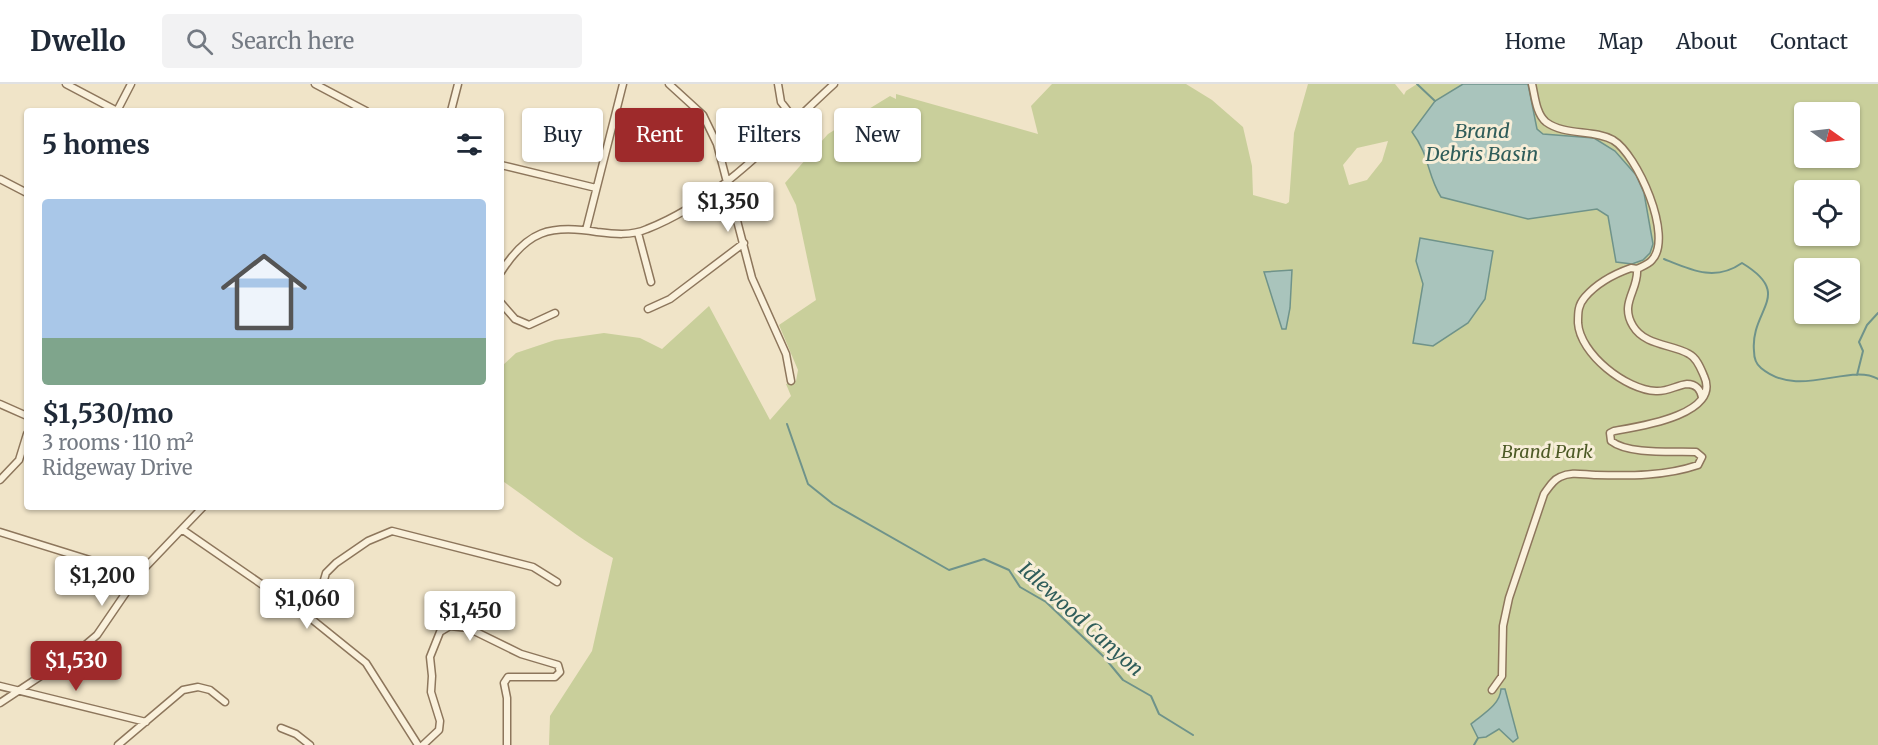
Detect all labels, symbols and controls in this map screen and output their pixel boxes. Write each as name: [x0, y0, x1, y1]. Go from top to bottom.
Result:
search box: [162, 14, 582, 68]
text: Dwello: [30, 23, 126, 59]
icon: search: [183, 25, 216, 58]
text: Search here: [231, 27, 354, 55]
text: Home: [1505, 28, 1565, 55]
text: Map: [1598, 28, 1643, 55]
text: About: [1676, 28, 1737, 55]
text: Contact: [1770, 28, 1848, 55]
north arrow: [1794, 102, 1860, 168]
map controls: [1794, 102, 1860, 324]
chip: Buy: [522, 108, 603, 162]
chip: Rent: [615, 108, 704, 162]
chip: Filters: [716, 108, 822, 162]
chip: New: [834, 108, 921, 162]
water label: Brand Debris Basin: [1425, 118, 1538, 166]
text: 5 homes: [42, 128, 150, 161]
icon: filters: [453, 128, 486, 161]
button: locate: [1794, 180, 1860, 246]
pin: $1,350: [679, 182, 777, 233]
text: $1,350: [696, 189, 760, 214]
icon: home: [210, 238, 318, 346]
button: layers: [1794, 258, 1860, 324]
text: $1,530/mo: [42, 397, 173, 430]
text: 3 rooms · 110 m²: [42, 430, 194, 455]
park label: Brand Park: [1501, 440, 1593, 463]
text: Ridgeway Drive: [42, 455, 192, 480]
pin: $1,200: [53, 556, 151, 607]
water label: Idlewood Canyon: [1014, 556, 1149, 681]
text: $1,200: [69, 563, 135, 588]
pin: $1,060: [258, 579, 356, 630]
text: $1,060: [274, 586, 340, 611]
pin: $1,450: [421, 591, 519, 642]
text: $1,450: [438, 598, 502, 623]
pin: $1,530: [27, 641, 125, 692]
text: $1,530: [45, 648, 107, 673]

